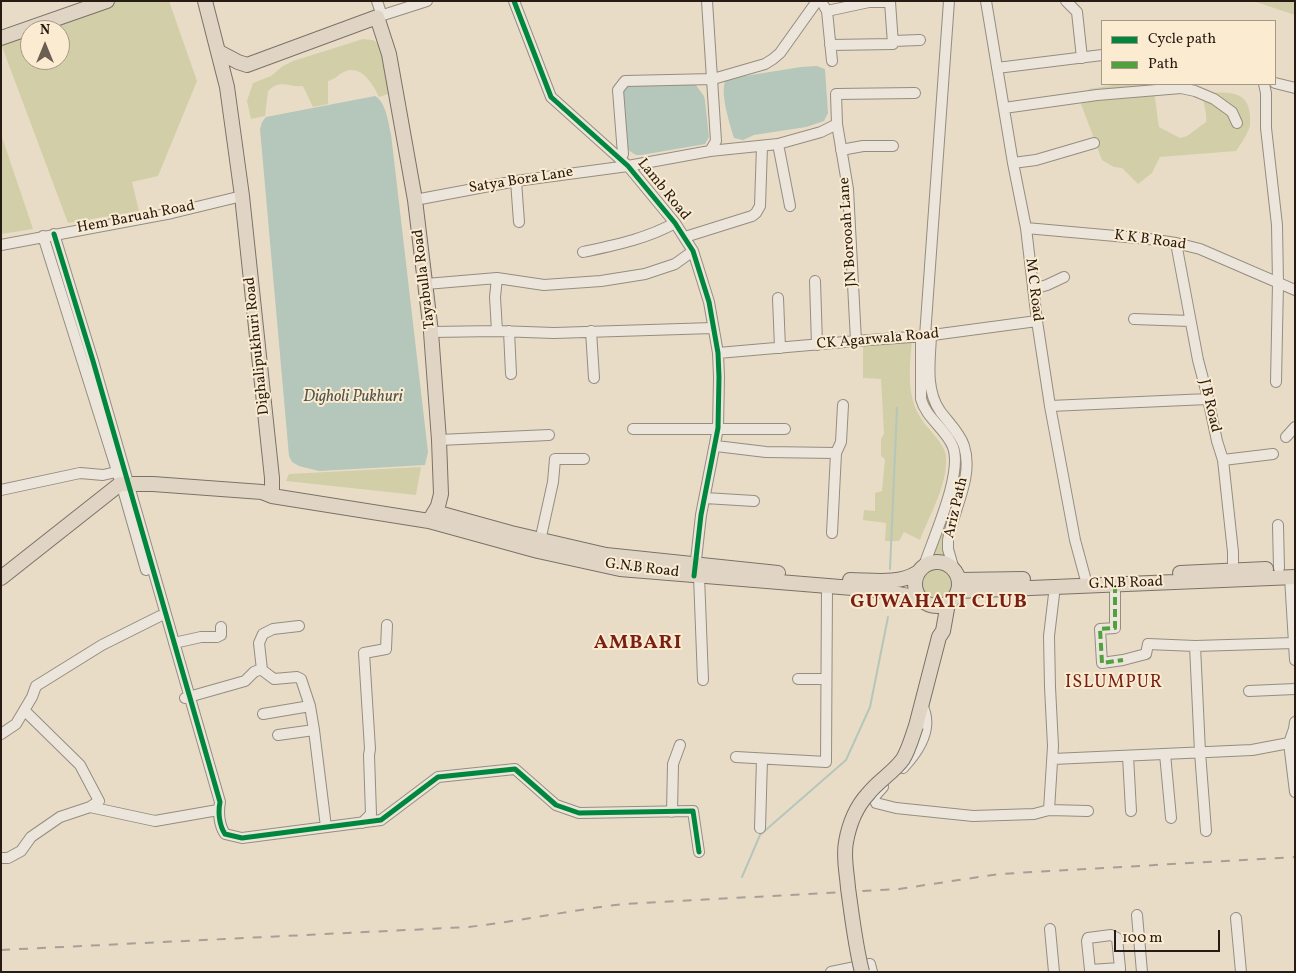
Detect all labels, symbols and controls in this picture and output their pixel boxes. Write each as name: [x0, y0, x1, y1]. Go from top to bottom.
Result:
north arrow: [20, 20, 70, 70]
legend: [1101, 20, 1276, 85]
text: N: [40, 21, 50, 40]
text: Cycle path: [1148, 29, 1216, 50]
text: Path: [1148, 54, 1178, 75]
street label: Lamb Road: [633, 155, 693, 225]
street label: Satya Bora Lane: [468, 164, 574, 198]
street label: JN Borooah Lane: [836, 177, 862, 287]
street label: Hem Baruah Road: [76, 198, 196, 238]
street label: K K B Road: [1113, 227, 1187, 255]
street label: Tayabulla Road: [410, 228, 440, 330]
street label: M C Road: [1020, 257, 1046, 323]
street label: Dighalipukhuri Road: [242, 276, 274, 416]
street label: CK Agarwala Road: [816, 326, 940, 354]
street label: J B Road: [1194, 378, 1224, 434]
water label: Digholi Pukhuri: [303, 388, 403, 408]
street label: Ariz Path: [941, 476, 973, 540]
street label: G.N.B Road: [604, 556, 680, 582]
street label: G.N.B Road: [1089, 574, 1163, 594]
district label: GUWAHATI CLUB: [849, 591, 1029, 615]
district label: AMBARI: [593, 632, 683, 656]
district label: ISLUMPUR: [1064, 673, 1164, 695]
scale bar: [1116, 920, 1222, 952]
text: 100 m: [1122, 928, 1162, 949]

